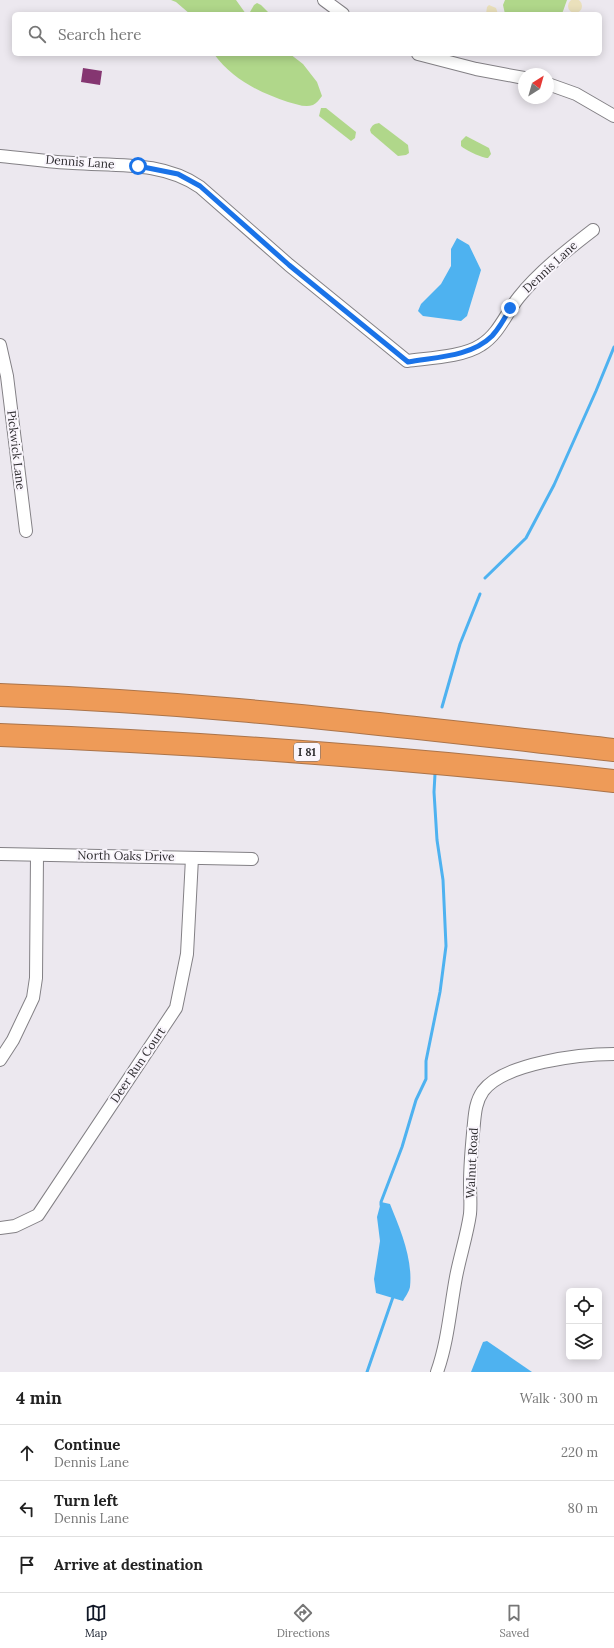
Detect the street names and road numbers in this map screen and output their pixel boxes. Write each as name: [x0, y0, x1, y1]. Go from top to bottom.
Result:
street label: Dennis Lane: [45, 152, 116, 171]
street label: Dennis Lane: [519, 237, 580, 296]
street label: Pickwick Lane: [4, 410, 29, 491]
road number: I 81: [294, 743, 320, 761]
street label: North Oaks Drive: [77, 847, 175, 864]
street label: Deer Run Court: [107, 1024, 169, 1105]
street label: Walnut Road: [462, 1127, 481, 1199]

